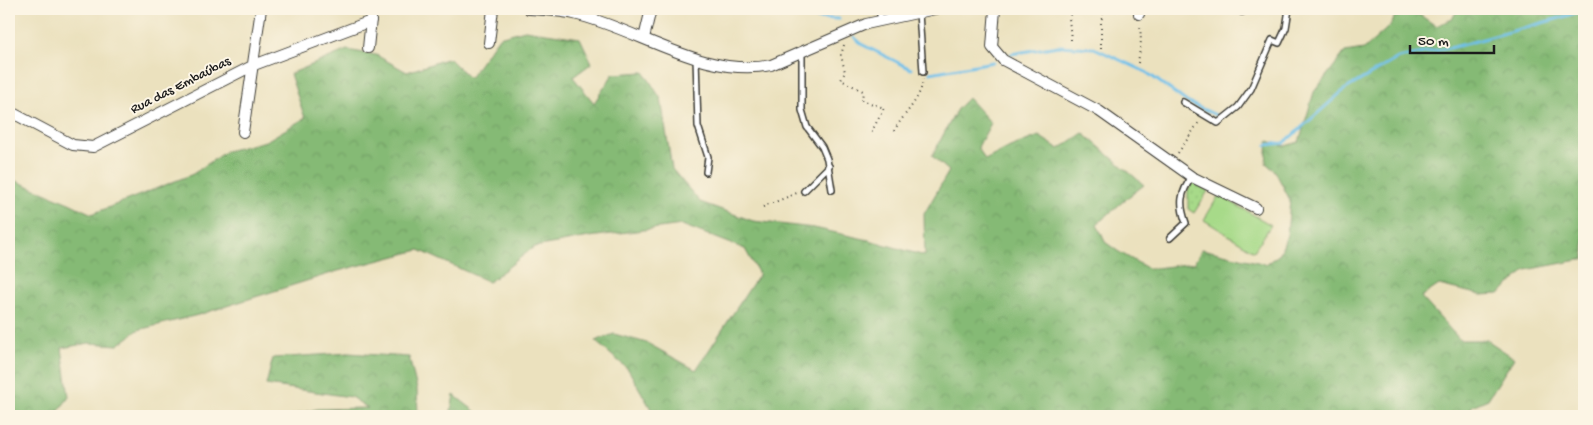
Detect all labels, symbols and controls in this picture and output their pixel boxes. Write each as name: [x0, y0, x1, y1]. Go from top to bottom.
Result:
scale bar: [1410, 22, 1494, 54]
text: 50 m: [1418, 33, 1449, 51]
street label: Rua das Embaúbas: [128, 53, 235, 119]

